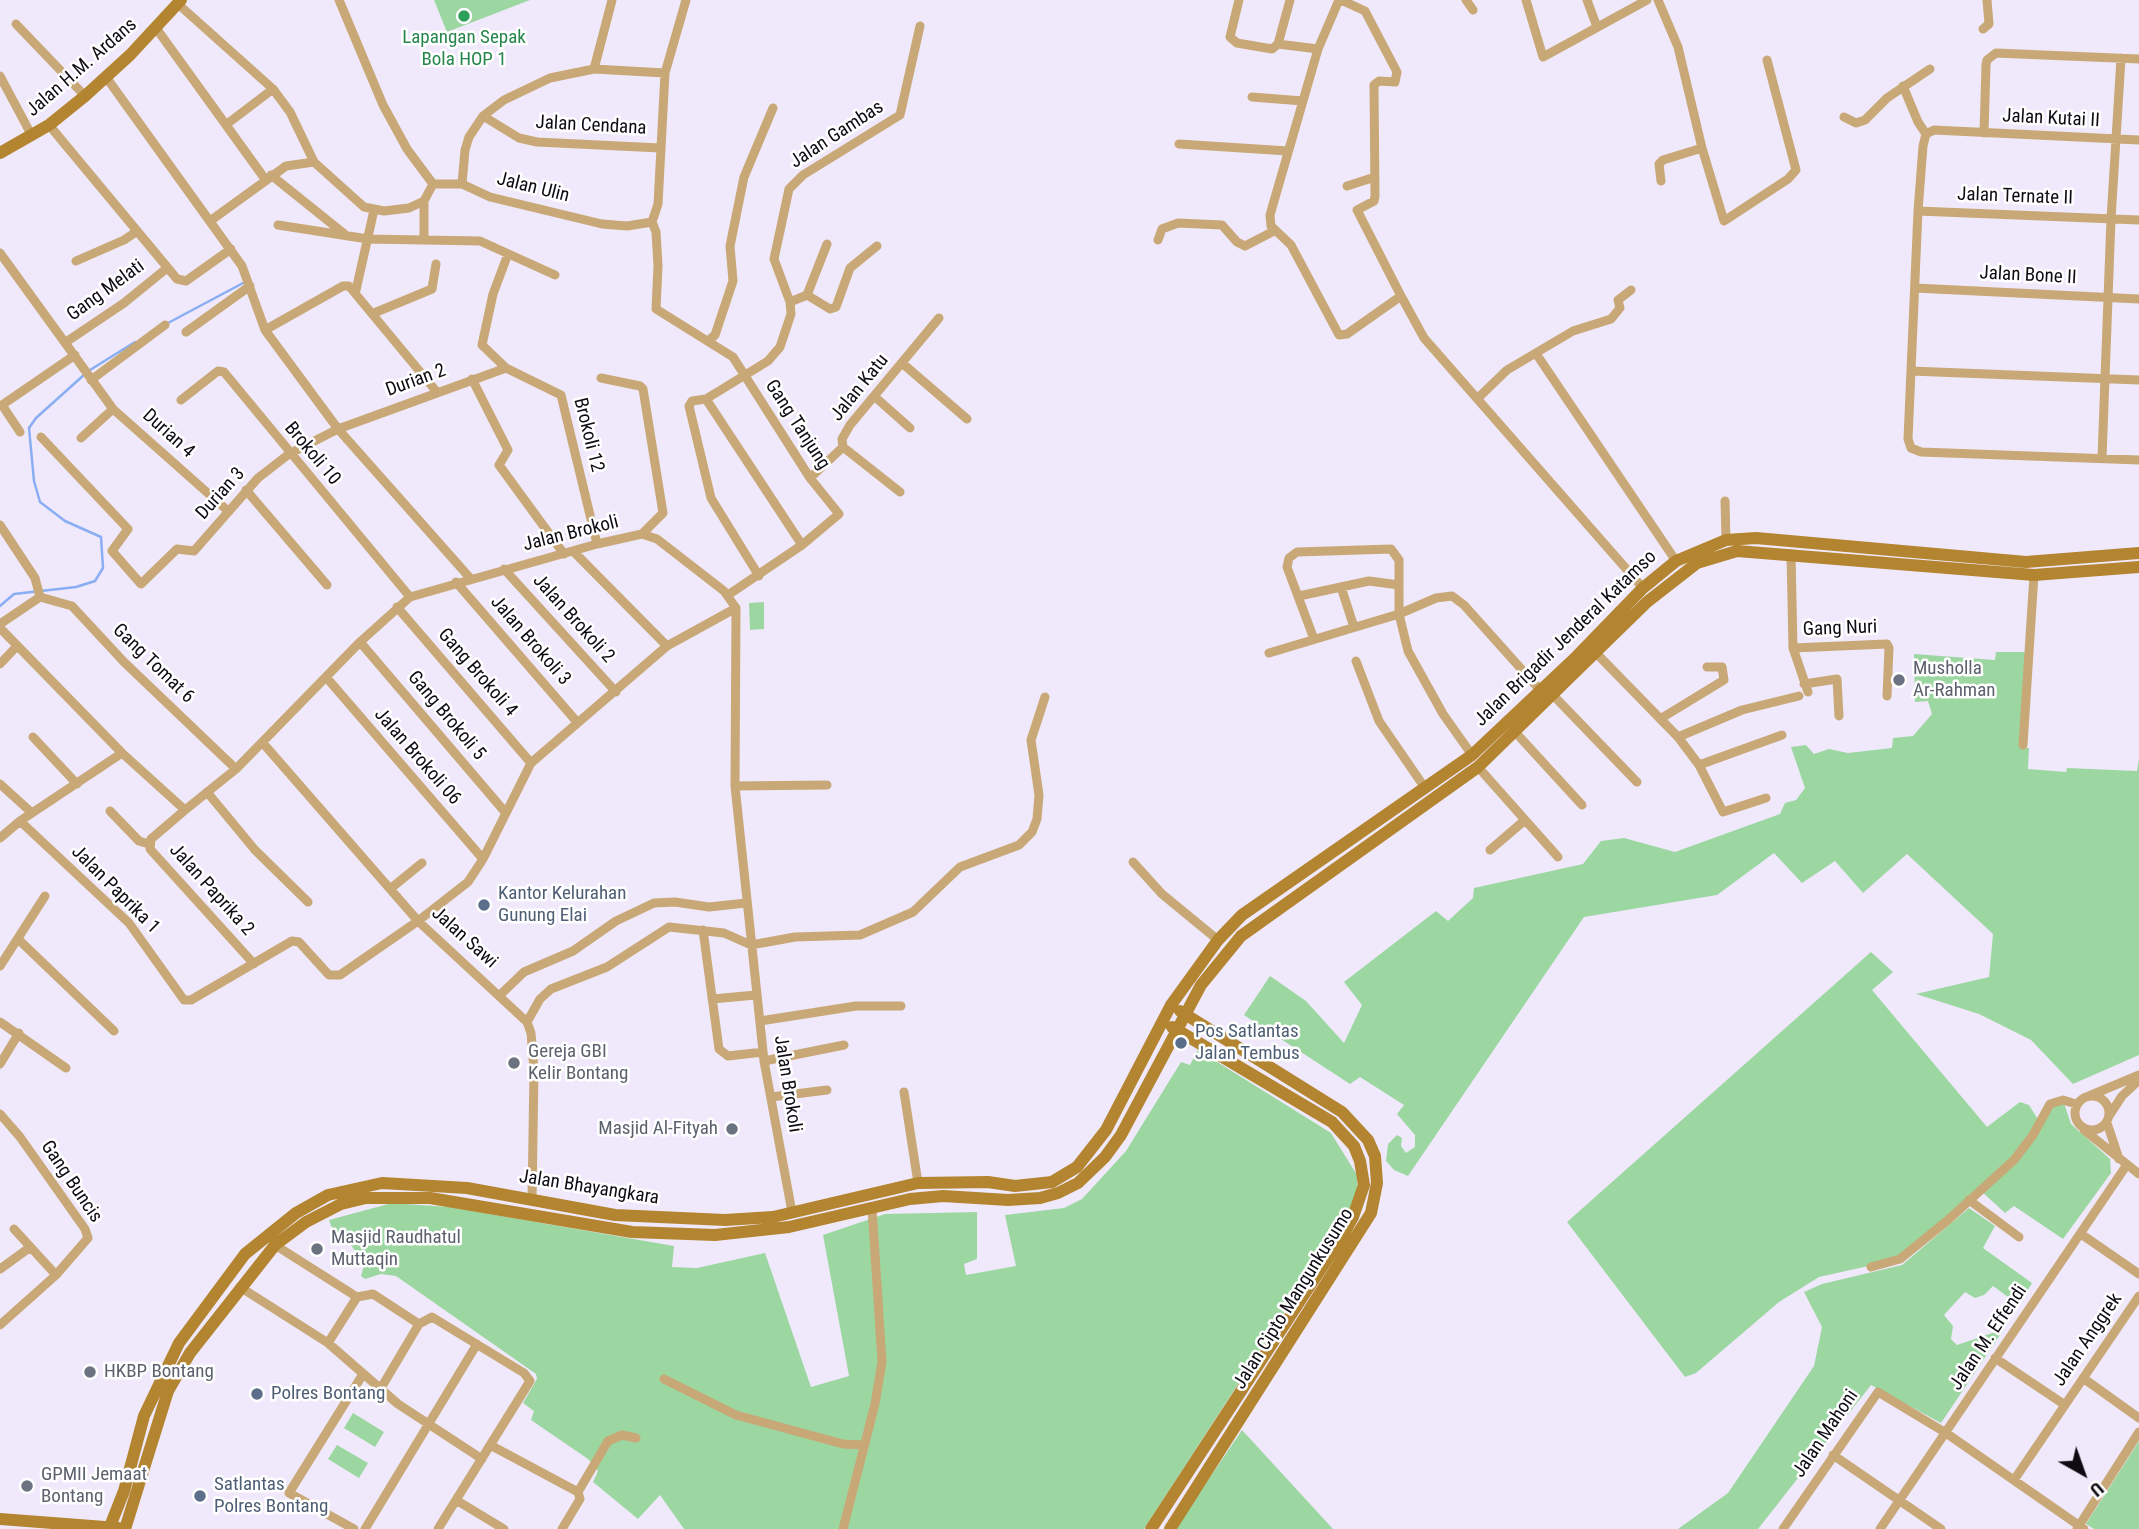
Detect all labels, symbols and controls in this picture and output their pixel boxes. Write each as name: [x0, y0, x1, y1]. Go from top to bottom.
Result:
marker: Lapangan Sepak Bola HOP 1: [456, 8, 472, 24]
street label: Jalan H.M. Ardans: [22, 14, 142, 122]
place label: Lapangan Sepak Bola HOP 1: [402, 27, 526, 71]
street label: Jalan Gambas: [786, 96, 888, 174]
street label: Jalan Kutai II: [2002, 105, 2100, 133]
street label: Jalan Cendana: [535, 112, 647, 140]
street label: Jalan Ulin: [494, 168, 572, 208]
street label: Jalan Ternate II: [1957, 184, 2073, 210]
street label: Gang Melati: [63, 255, 149, 327]
street label: Jalan Bone II: [1979, 262, 2077, 290]
street label: Jalan Katu: [826, 350, 894, 426]
street label: Durian 2: [383, 360, 449, 402]
street label: Gang Tanjung: [760, 376, 834, 474]
street label: Brokoli 12: [568, 396, 608, 474]
street label: Durian 4: [137, 405, 199, 463]
street label: Brokoli 10: [279, 418, 345, 490]
street label: Durian 3: [192, 463, 250, 525]
street label: Jalan Brokoli: [521, 511, 621, 557]
street label: Jalan Brigadir Jenderal Katamso: [1470, 546, 1662, 732]
street label: Jalan Brokoli 2: [527, 570, 619, 668]
street label: Jalan Brokoli 3: [485, 591, 575, 691]
street label: Gang Nuri: [1802, 616, 1878, 642]
street label: Gang Tomat 6: [107, 619, 199, 709]
street label: Gang Brokoli 4: [433, 624, 521, 722]
place label: Musholla Ar-Rahman: [1913, 658, 1995, 702]
street label: Gang Brokoli 5: [402, 667, 490, 765]
marker: Musholla Ar-Rahman: [1891, 672, 1907, 688]
street label: Jalan Brokoli 06: [369, 704, 465, 810]
street label: Jalan Paprika 2: [164, 839, 258, 941]
street label: Jalan Paprika 1: [66, 841, 164, 939]
place label: Kantor Kelurahan Gunung Elai: [498, 883, 626, 927]
marker: Kantor Kelurahan Gunung Elai: [476, 897, 492, 913]
street label: Jalan Sawi: [426, 902, 502, 974]
place label: Pos Satlantas Jalan Tembus: [1195, 1021, 1300, 1065]
street label: Jalan Brokoli: [768, 1034, 806, 1134]
marker: Pos Satlantas Jalan Tembus: [1173, 1035, 1189, 1051]
place label: Gereja GBI Kelir Bontang: [528, 1041, 628, 1085]
marker: Gereja GBI Kelir Bontang: [506, 1055, 522, 1071]
place label: Masjid Al-Fityah: [598, 1118, 718, 1140]
marker: Masjid Al-Fityah: [724, 1121, 740, 1137]
street label: Gang Buncis: [35, 1137, 107, 1227]
street label: Jalan Bhayangkara: [517, 1166, 661, 1210]
street label: Jalan Cipto Mangunkusumo: [1229, 1204, 1359, 1394]
place label: Masjid Raudhatul Muttaqin: [331, 1227, 461, 1271]
marker: Masjid Raudhatul Muttaqin: [309, 1241, 325, 1257]
street label: Jalan M. Effendi: [1945, 1281, 2033, 1395]
street label: Jalan Anggrek: [2049, 1289, 2127, 1391]
place label: HKBP Bontang: [104, 1361, 214, 1383]
marker: HKBP Bontang: [82, 1364, 98, 1380]
place label: Polres Bontang: [271, 1383, 385, 1405]
marker: Polres Bontang: [249, 1386, 265, 1402]
street label: Jalan Mahoni: [1788, 1386, 1864, 1482]
north arrow: [2048, 1438, 2118, 1508]
place label: GPMII Jemaat Bontang: [41, 1464, 147, 1508]
place label: Satlantas Polres Bontang: [214, 1474, 328, 1518]
text: U: [2085, 1477, 2108, 1502]
marker: GPMII Jemaat Bontang: [19, 1478, 35, 1494]
marker: Satlantas Polres Bontang: [192, 1488, 208, 1504]

